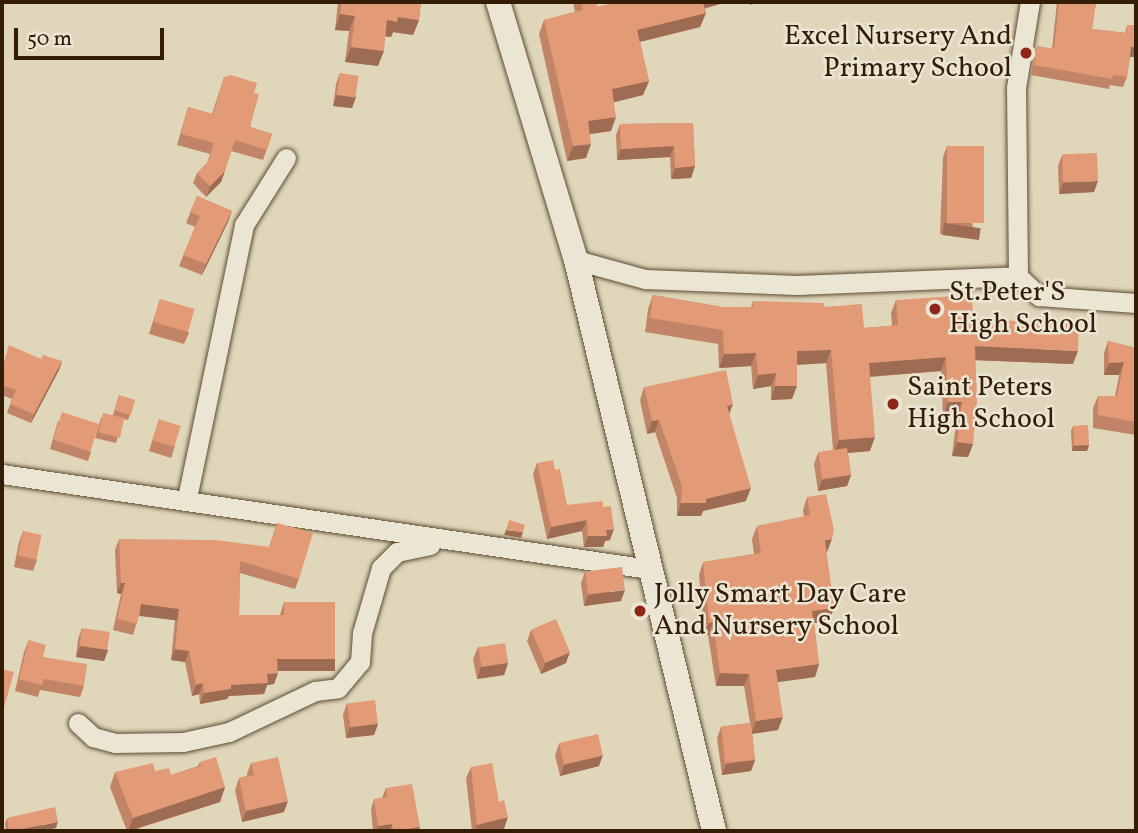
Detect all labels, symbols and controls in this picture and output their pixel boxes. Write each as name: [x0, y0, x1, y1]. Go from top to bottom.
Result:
scale bar: [18, 14, 168, 58]
place label: Excel Nursery And Primary School: [783, 20, 1012, 86]
text: 50 m: [27, 25, 72, 54]
marker: Excel Nursery And Primary School: [1018, 45, 1034, 61]
place label: St.Peter'S High School: [949, 276, 1097, 342]
marker: St.Peter'S High School: [927, 301, 943, 317]
place label: Saint Peters High School: [907, 371, 1055, 437]
marker: Saint Peters High School: [885, 396, 901, 412]
place label: Jolly Smart Day Care And Nursery School: [654, 578, 908, 644]
marker: Jolly Smart Day Care And Nursery School: [632, 603, 648, 619]

